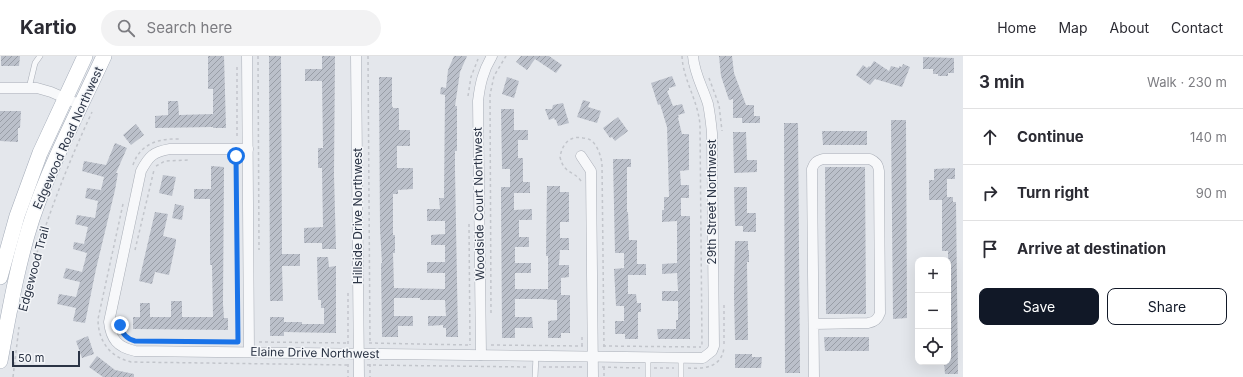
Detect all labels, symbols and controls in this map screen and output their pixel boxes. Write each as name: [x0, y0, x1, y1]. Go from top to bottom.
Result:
search box: [101, 10, 381, 46]
text: Kartio: [20, 16, 77, 39]
icon: search: [115, 17, 137, 39]
text: Search here: [147, 18, 232, 37]
text: Home: [997, 19, 1036, 36]
text: Map: [1058, 19, 1088, 36]
text: About: [1110, 19, 1149, 36]
text: Contact: [1171, 19, 1223, 36]
street label: Edgewood Road Northwest: [29, 64, 106, 211]
text: 3 min: [979, 72, 1025, 92]
text: Walk · 230 m: [1147, 74, 1227, 90]
icon: ahead: [979, 126, 1001, 148]
street label: Woodside Court Northwest: [470, 127, 487, 281]
text: Continue: [1017, 127, 1084, 146]
text: 140 m: [1190, 129, 1227, 145]
street label: 29th Street Northwest: [704, 139, 719, 265]
route start: [227, 147, 245, 165]
street label: Hillside Drive Northwest: [350, 148, 365, 284]
icon: right: [979, 182, 1001, 204]
text: Turn right: [1017, 183, 1089, 202]
text: 90 m: [1196, 185, 1227, 201]
street label: Edgewood Trail: [15, 225, 52, 313]
icon: arrive: [979, 238, 1001, 260]
text: Arrive at destination: [1017, 239, 1166, 258]
map controls: [915, 257, 951, 365]
button: +: [915, 257, 951, 293]
button: Save: [979, 288, 1099, 325]
button: Share: [1107, 288, 1227, 325]
button: −: [915, 293, 951, 329]
route end: [111, 316, 129, 334]
button: locate: [915, 329, 951, 365]
street label: Elaine Drive Northwest: [250, 344, 380, 361]
scale bar: [12, 349, 80, 368]
text: 50 m: [18, 351, 44, 365]

